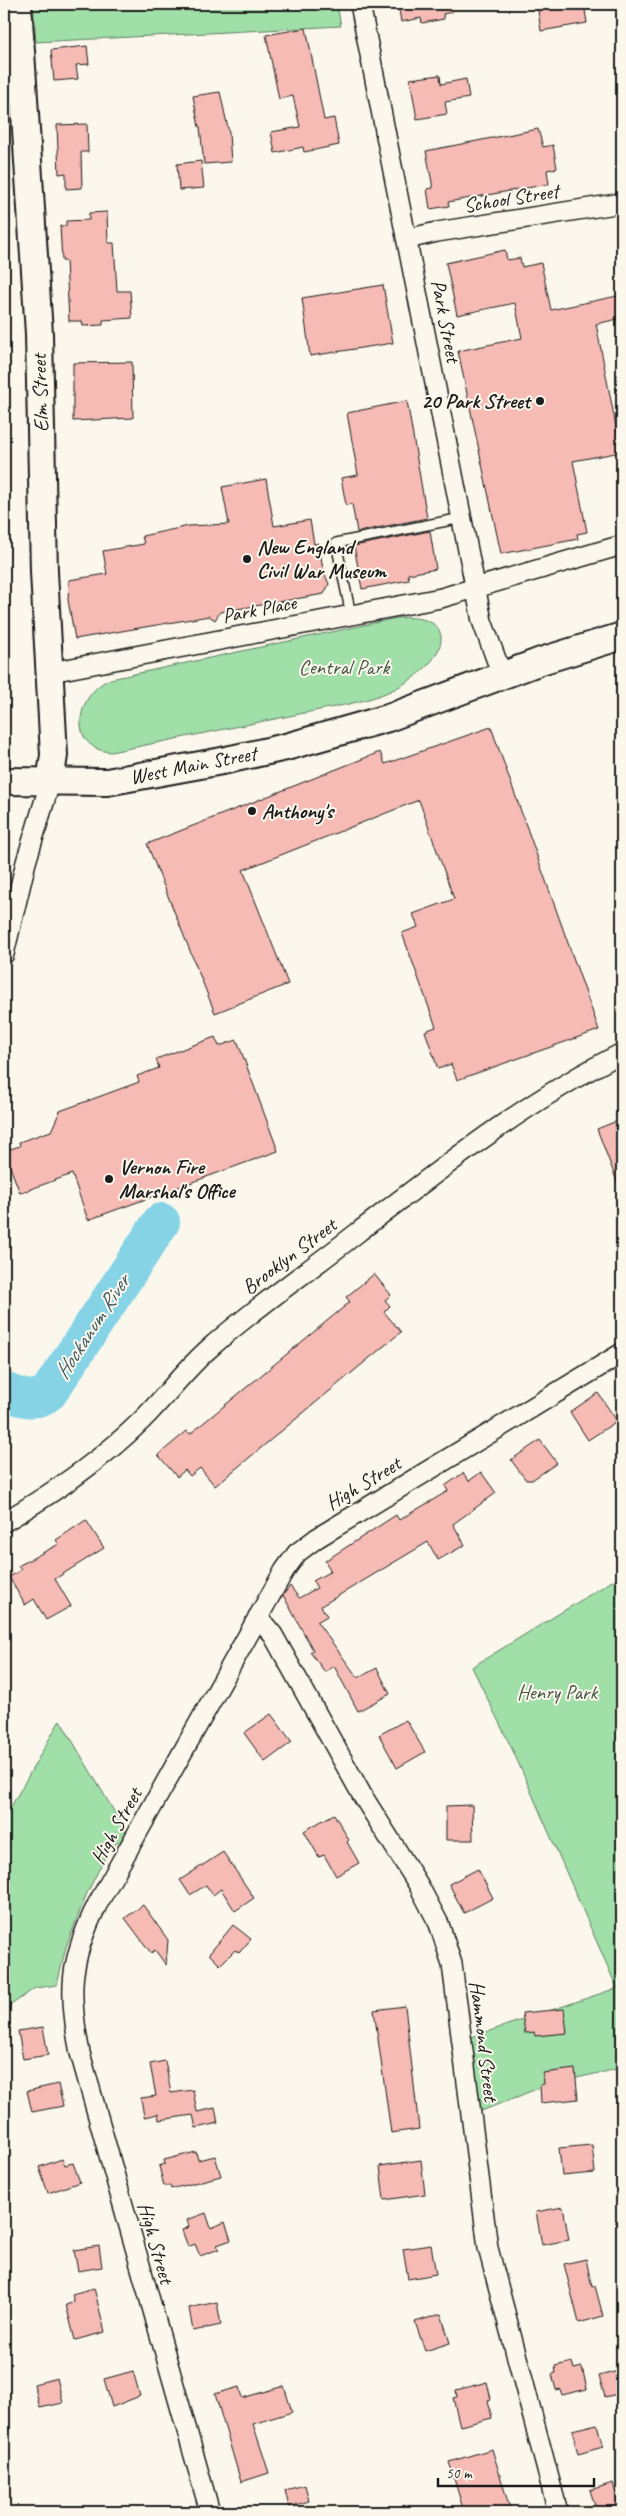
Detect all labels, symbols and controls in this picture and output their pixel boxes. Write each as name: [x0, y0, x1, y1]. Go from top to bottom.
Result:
street label: School Street: [462, 177, 563, 218]
street label: Park Street: [425, 277, 467, 367]
street label: Elm Street: [26, 352, 54, 432]
place label: 20 Park Street: [421, 388, 533, 414]
marker: 20 Park Street: [534, 395, 546, 407]
place label: New England Civil War Museum: [257, 534, 387, 584]
marker: New England Civil War Museum: [241, 553, 253, 565]
street label: Park Place: [220, 589, 299, 629]
park label: Central Park: [299, 654, 391, 680]
street label: West Main Street: [128, 739, 261, 790]
place label: Anthony's: [262, 798, 336, 825]
marker: Anthony's: [246, 805, 258, 817]
place label: Vernon Fire Marshal's Office: [119, 1154, 236, 1204]
marker: Vernon Fire Marshal's Office: [103, 1173, 115, 1185]
street label: Brooklyn Street: [237, 1211, 343, 1300]
water label: Hockanum River: [48, 1266, 138, 1384]
street label: High Street: [321, 1449, 407, 1516]
park label: Henry Park: [517, 1679, 598, 1705]
street label: High Street: [84, 1781, 149, 1869]
street label: Hammond Street: [464, 1979, 505, 2105]
street label: High Street: [132, 2199, 181, 2289]
scale bar: [438, 2456, 595, 2488]
text: 50 m: [446, 2464, 473, 2483]

